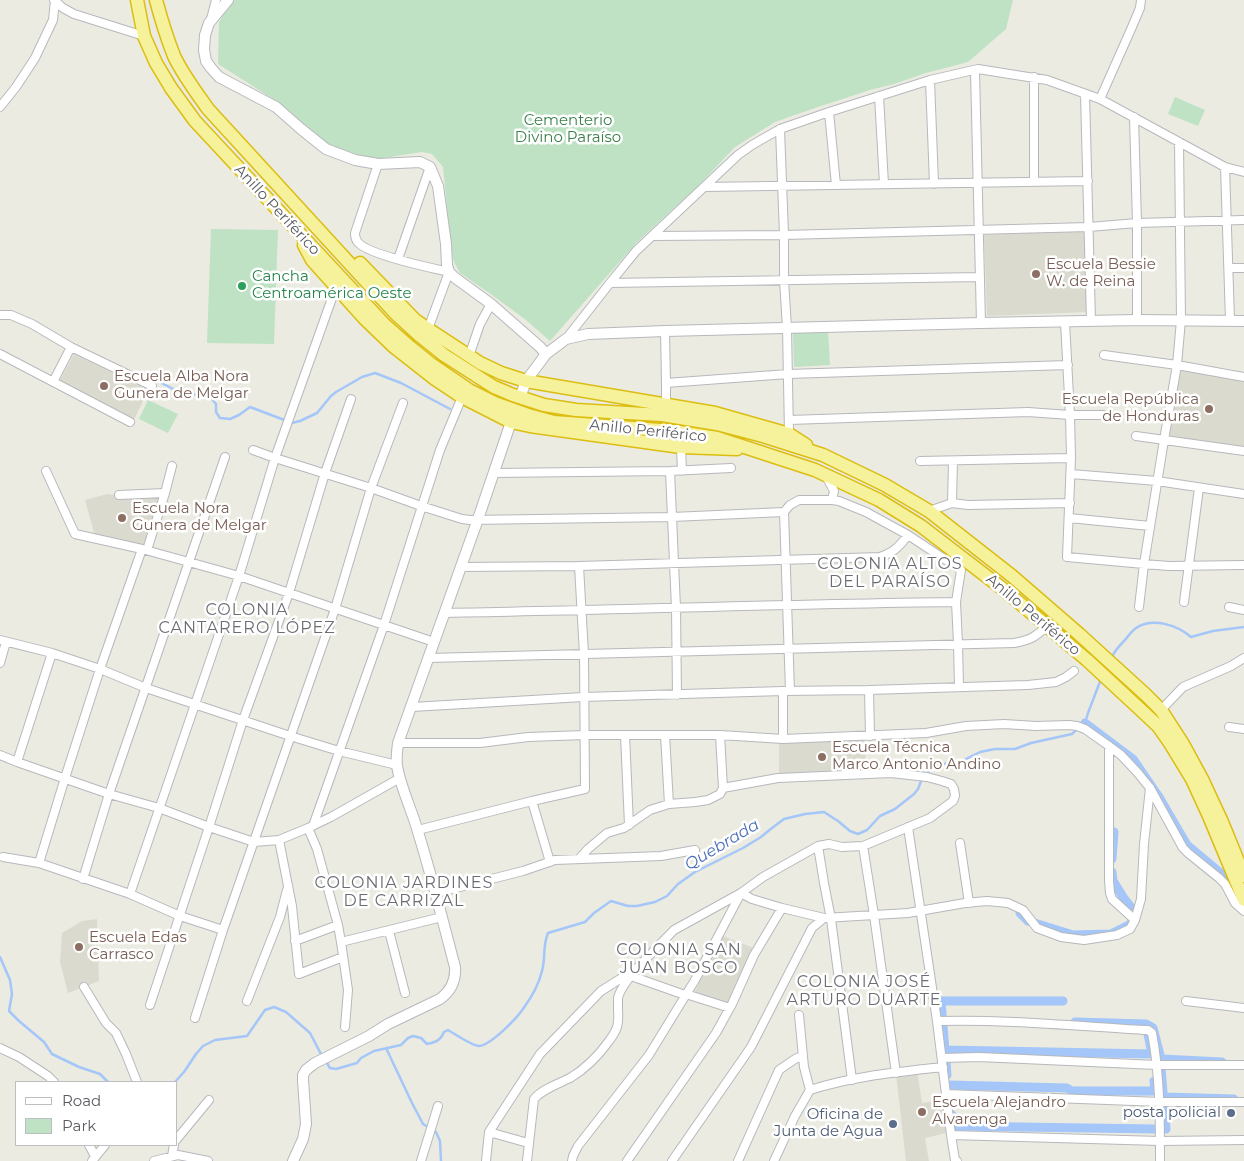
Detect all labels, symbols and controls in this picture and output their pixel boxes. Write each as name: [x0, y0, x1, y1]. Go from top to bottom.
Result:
park label: Cementerio Divino Paraíso: [515, 112, 621, 147]
street label: Anillo Periférico: [230, 161, 324, 259]
place label: Escuela Bessie W. de Reina: [1046, 256, 1156, 291]
place label: Cancha Centroamérica Oeste: [252, 268, 412, 303]
marker: Escuela Bessie W. de Reina: [1030, 268, 1042, 280]
marker: Cancha Centroamérica Oeste: [236, 280, 248, 292]
place label: Escuela Alba Nora Gunera de Melgar: [114, 368, 249, 403]
marker: Escuela Alba Nora Gunera de Melgar: [98, 380, 110, 392]
place label: Escuela República de Honduras: [1062, 391, 1199, 426]
marker: Escuela República de Honduras: [1203, 403, 1215, 415]
street label: Anillo Periférico: [589, 416, 707, 446]
place label: Escuela Nora Gunera de Melgar: [132, 500, 267, 535]
marker: Escuela Nora Gunera de Melgar: [116, 512, 128, 524]
district label: COLONIA ALTOS DEL PARAÍSO: [816, 554, 964, 592]
street label: Anillo Periférico: [982, 570, 1084, 660]
district label: COLONIA CANTARERO LÓPEZ: [157, 600, 337, 638]
place label: Escuela Técnica Marco Antonio Andino: [832, 739, 1001, 774]
marker: Escuela Técnica Marco Antonio Andino: [816, 751, 828, 763]
water label: Quebrada: [681, 815, 763, 875]
district label: COLONIA JARDINES DE CARRIZAL: [313, 873, 495, 911]
place label: Escuela Edas Carrasco: [89, 929, 187, 964]
district label: COLONIA SAN JUAN BOSCO: [615, 940, 743, 978]
marker: Escuela Edas Carrasco: [73, 941, 85, 953]
district label: COLONIA JOSÉ ARTURO DUARTE: [785, 972, 943, 1010]
legend: [15, 1081, 178, 1146]
text: Road: [62, 1091, 101, 1110]
place label: Escuela Alejandro Alvarenga: [932, 1094, 1066, 1129]
place label: posta policial: [1123, 1104, 1221, 1122]
place label: Oficina de Junta de Agua: [774, 1106, 883, 1141]
marker: Escuela Alejandro Alvarenga: [916, 1106, 928, 1118]
marker: posta policial: [1225, 1107, 1237, 1119]
text: Park: [62, 1116, 96, 1135]
marker: Oficina de Junta de Agua: [887, 1118, 899, 1130]

